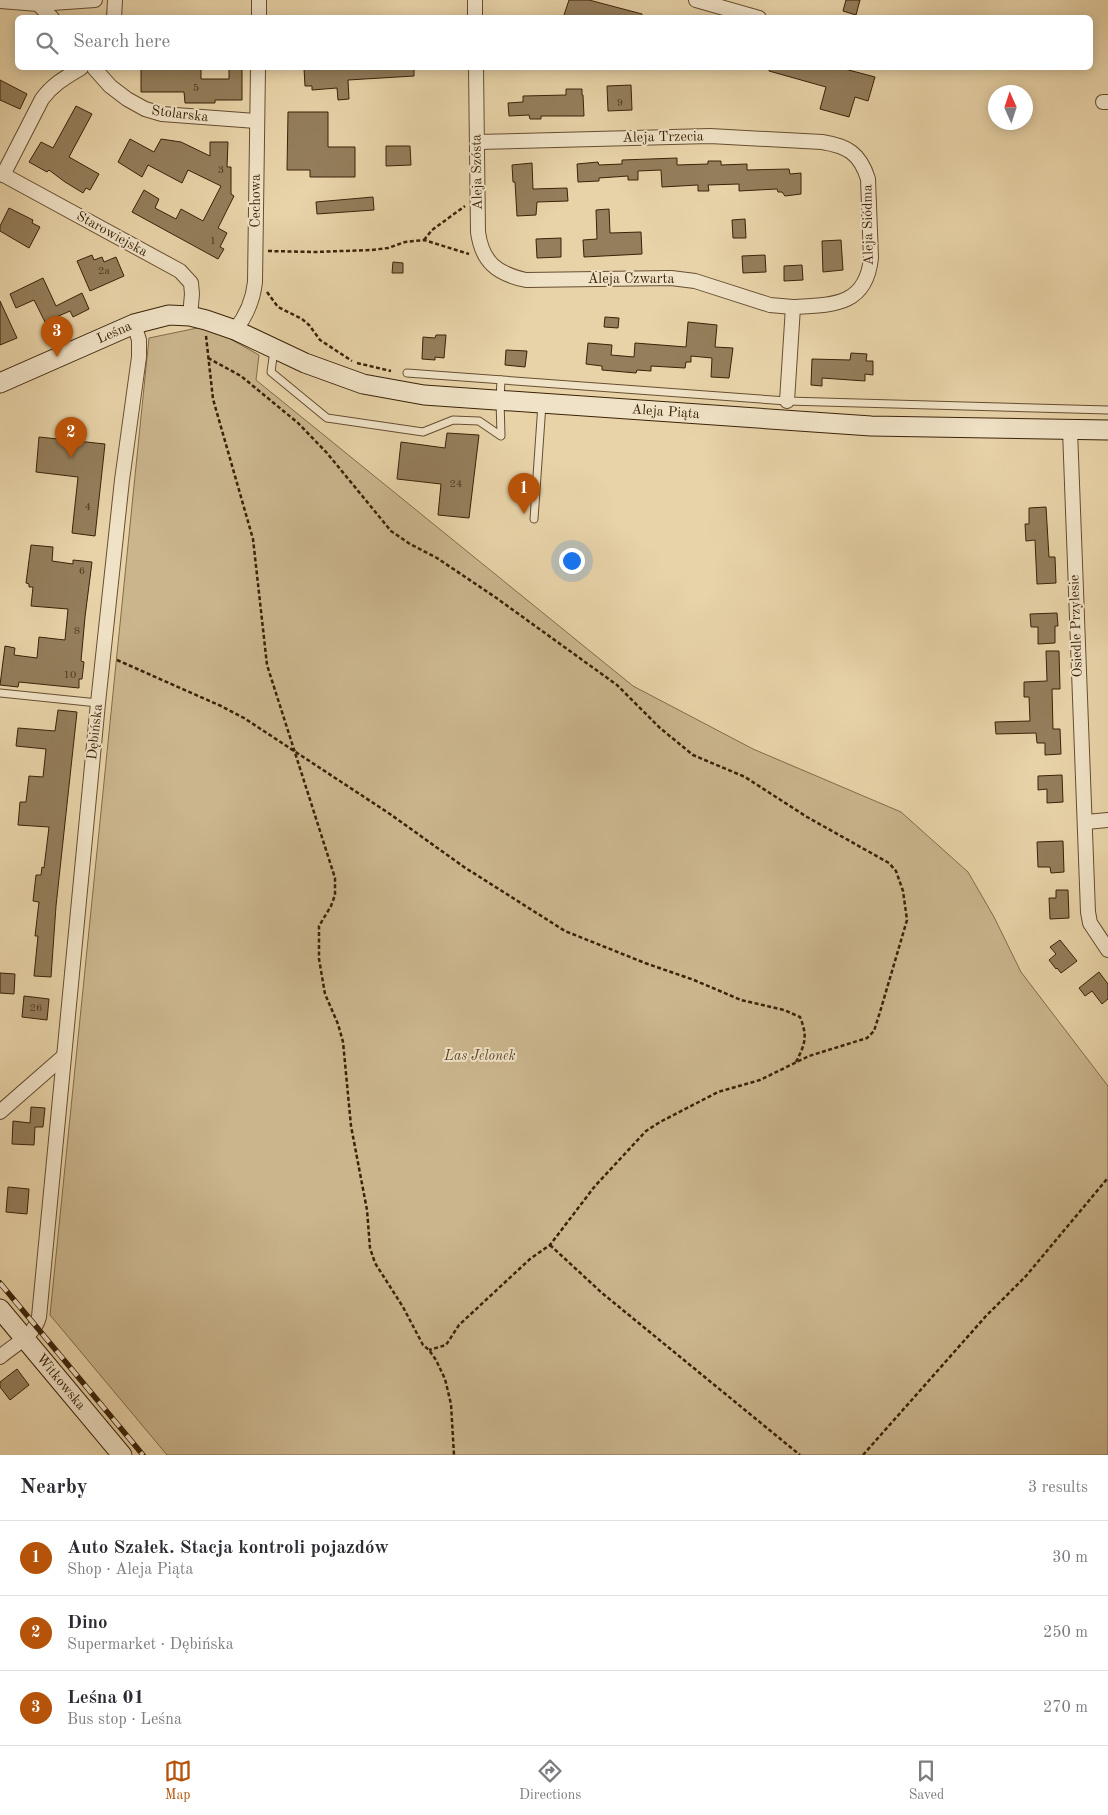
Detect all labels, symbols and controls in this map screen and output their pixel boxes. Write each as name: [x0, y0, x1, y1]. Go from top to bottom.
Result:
search box: [15, 15, 1093, 70]
icon: search: [33, 29, 61, 57]
text: Search here: [73, 33, 170, 52]
house number: 5: [193, 83, 199, 94]
north arrow: [988, 85, 1033, 130]
house number: 9: [617, 98, 623, 109]
street label: Stolarska: [151, 104, 209, 124]
street label: Aleja Trzecia: [622, 129, 704, 145]
street label: Aleja Szósta: [469, 134, 485, 210]
house number: 3: [218, 165, 224, 176]
street label: Cechowa: [249, 174, 263, 228]
street label: Aleja Siódma: [860, 184, 876, 266]
street label: Starowiejska: [74, 209, 150, 259]
house number: 1: [210, 236, 216, 247]
house number: 2a: [98, 266, 110, 277]
street label: Aleja Czwarta: [588, 272, 674, 286]
pin: 3: [41, 316, 73, 357]
street label: Leśna: [95, 319, 134, 346]
street label: Aleja Piąta: [631, 402, 700, 421]
pin: 2: [55, 417, 87, 458]
pin: 1: [508, 473, 540, 514]
house number: 24: [450, 479, 462, 490]
house number: 4: [85, 502, 91, 513]
your location: [559, 548, 585, 574]
house number: 6: [79, 566, 85, 577]
street label: Osiedle Przylesie: [1067, 574, 1085, 678]
house number: 8: [74, 626, 80, 637]
house number: 10: [64, 670, 76, 681]
street label: Dębińska: [85, 703, 105, 761]
house number: 26: [30, 1003, 42, 1014]
park label: Las Jelonek: [443, 1049, 516, 1063]
street label: Witkowska: [34, 1351, 88, 1413]
text: Nearby: [20, 1477, 88, 1498]
text: 3 results: [1028, 1480, 1088, 1496]
text: Auto Szałek. Stacja kontroli pojazdów: [67, 1539, 389, 1558]
text: 1: [31, 1550, 41, 1566]
text: 30 m: [1052, 1550, 1088, 1566]
text: Shop · Aleja Piąta: [67, 1562, 193, 1578]
text: Dino: [67, 1614, 108, 1633]
text: 2: [31, 1625, 41, 1641]
text: 250 m: [1043, 1625, 1088, 1641]
text: Supermarket · Dębińska: [67, 1637, 234, 1653]
text: Leśna 01: [67, 1689, 144, 1708]
text: 3: [31, 1700, 41, 1716]
text: 270 m: [1043, 1700, 1088, 1716]
text: Bus stop · Leśna: [67, 1712, 182, 1728]
tab: Map: [164, 1757, 192, 1804]
tab: Directions: [519, 1757, 581, 1804]
tab: Saved: [909, 1757, 944, 1804]

